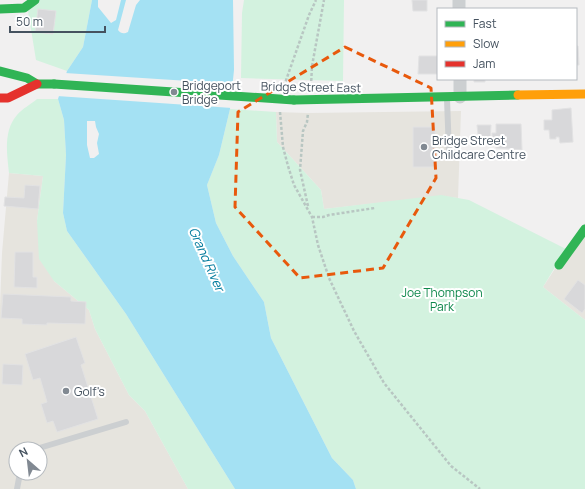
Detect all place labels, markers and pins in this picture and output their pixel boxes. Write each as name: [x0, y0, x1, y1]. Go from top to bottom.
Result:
place label: Bridgeport Bridge: [182, 77, 241, 108]
marker: Bridgeport Bridge: [169, 87, 179, 97]
place label: Bridge Street Childcare Centre: [432, 132, 526, 163]
marker: Bridge Street Childcare Centre: [419, 142, 429, 152]
place label: Golf's: [74, 383, 105, 400]
marker: Golf's: [61, 386, 71, 396]

